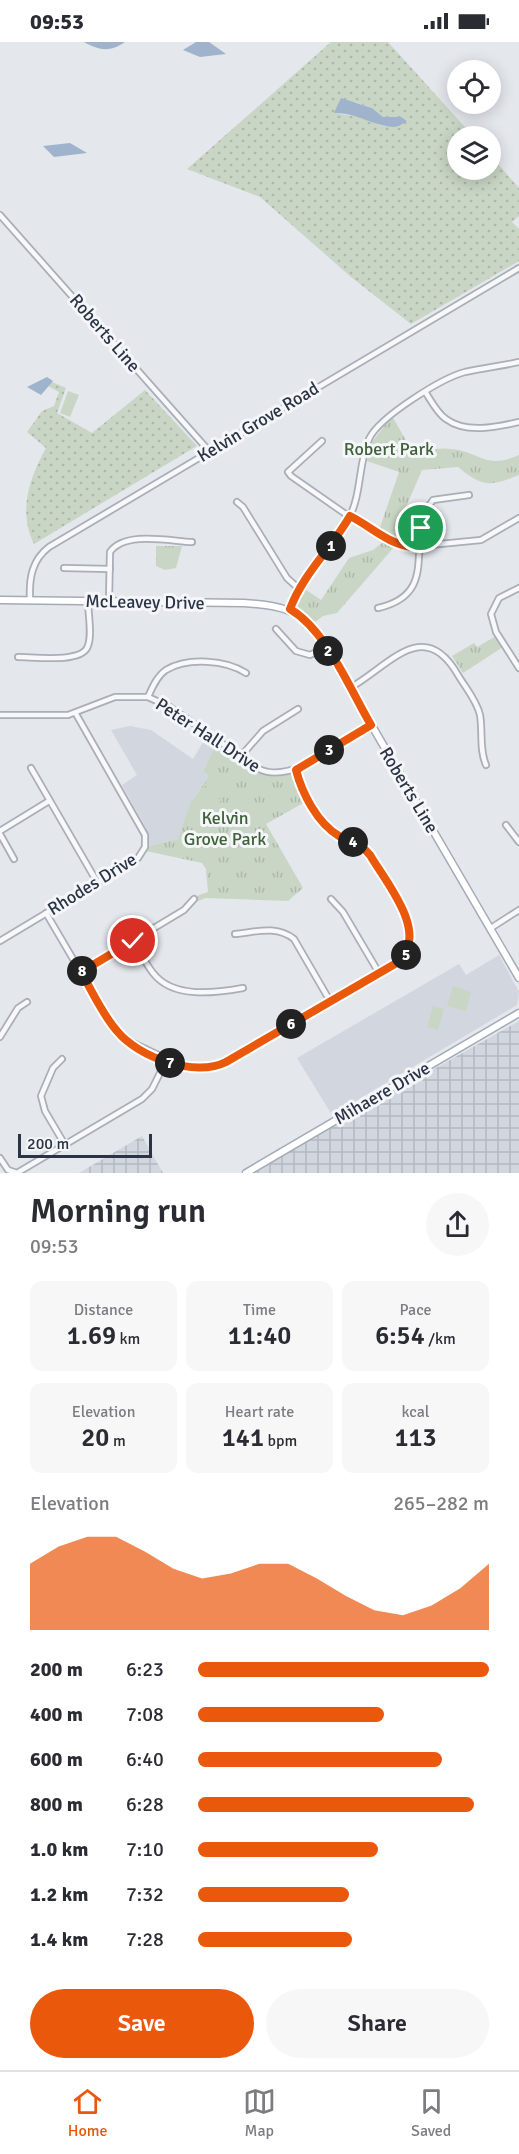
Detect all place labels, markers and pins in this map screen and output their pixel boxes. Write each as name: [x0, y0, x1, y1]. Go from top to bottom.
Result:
pin: [395, 502, 446, 553]
pin: 1: [316, 531, 346, 561]
pin: 2: [313, 636, 343, 666]
pin: 3: [314, 735, 344, 765]
pin: 4: [338, 827, 368, 857]
pin: [107, 915, 158, 966]
pin: 5: [391, 940, 421, 970]
pin: 8: [67, 956, 97, 986]
pin: 6: [276, 1009, 306, 1039]
pin: 7: [155, 1048, 185, 1078]

